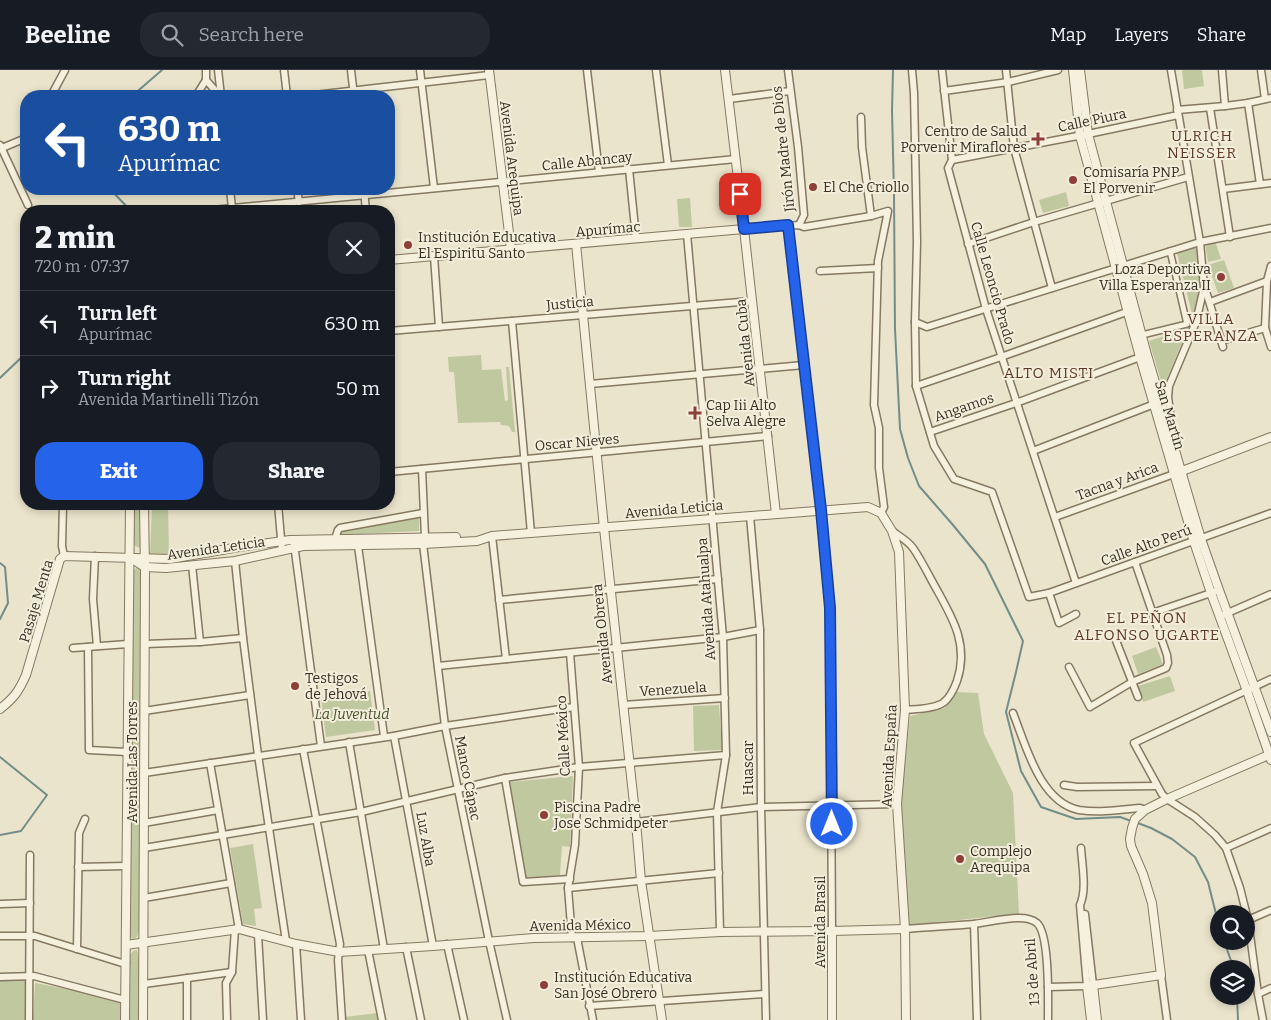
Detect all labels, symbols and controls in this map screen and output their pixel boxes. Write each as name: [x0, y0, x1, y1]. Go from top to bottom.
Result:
search box: [140, 12, 490, 57]
text: Beeline: [25, 21, 110, 49]
icon: search: [158, 21, 186, 49]
text: Search here: [198, 23, 304, 46]
text: Map: [1050, 24, 1086, 46]
text: Layers: [1114, 24, 1169, 46]
text: Share: [1197, 24, 1246, 46]
street label: Jirón Madre de Dios: [768, 85, 799, 214]
street label: Avenida Arequipa: [496, 100, 527, 217]
street label: Calle Piura: [1056, 105, 1128, 136]
text: 630 m: [118, 108, 221, 150]
icon: left: [35, 110, 100, 175]
place label: Centro de Salud Porvenir Miraflores: [900, 123, 1027, 156]
district label: ULRICH NEISSER: [1167, 127, 1237, 162]
marker: Centro de Salud Porvenir Miraflores: [1031, 132, 1045, 146]
street label: Calle Abancay: [541, 148, 634, 175]
text: Apurímac: [118, 150, 220, 177]
place label: Comisaría PNP El Porvenir: [1083, 164, 1179, 197]
pin: [719, 173, 761, 215]
marker: Comisaría PNP El Porvenir: [1067, 174, 1079, 186]
place label: El Che Criollo: [823, 179, 909, 196]
icon: arrive: [726, 180, 754, 208]
marker: El Che Criollo: [807, 181, 819, 193]
street label: Apurímac: [575, 218, 641, 241]
text: 2 min: [35, 220, 115, 256]
street label: Calle Leoncio Prado: [967, 220, 1018, 347]
button: close: [328, 222, 380, 274]
place label: Institución Educativa El Espiritu Santo: [418, 229, 556, 262]
marker: Institución Educativa El Espiritu Santo: [402, 239, 414, 251]
text: 720 m · 07:37: [35, 257, 129, 276]
place label: Loza Deportiva Villa Esperanza II: [1099, 261, 1211, 294]
marker: Loza Deportiva Villa Esperanza II: [1215, 271, 1227, 283]
street label: Justicia: [545, 293, 595, 314]
street label: Avenida Cuba: [732, 298, 759, 388]
text: Turn left: [78, 302, 157, 325]
icon: left: [35, 309, 63, 337]
district label: VILLA ESPERANZA: [1163, 310, 1259, 345]
text: 630 m: [324, 312, 380, 335]
text: Apurímac: [78, 325, 152, 344]
district label: ALTO MISTI: [1004, 364, 1094, 382]
text: Turn right: [78, 367, 171, 390]
icon: right: [35, 374, 63, 402]
text: 50 m: [336, 377, 380, 400]
street label: San Martín: [1151, 378, 1188, 452]
street label: Angamos: [932, 389, 996, 426]
text: Avenida Martinelli Tizón: [78, 390, 259, 409]
place label: Cap Iii Alto Selva Alegre: [706, 397, 786, 430]
marker: Cap Iii Alto Selva Alegre: [688, 406, 702, 420]
street label: Oscar Nieves: [534, 430, 620, 455]
button: Exit: [35, 442, 203, 500]
button: Share: [213, 442, 380, 500]
street label: Tacna y Arica: [1074, 459, 1161, 504]
street label: Avenida Leticia: [624, 497, 724, 522]
street label: Calle Alto Perú: [1099, 521, 1194, 570]
street label: Avenida Leticia: [166, 533, 266, 564]
street label: Avenida Atahualpa: [694, 537, 719, 661]
street label: Pasaje Menta: [16, 557, 57, 645]
street label: Avenida Obrera: [589, 583, 616, 685]
district label: EL PEÑON ALFONSO UGARTE: [1074, 609, 1220, 644]
place label: Testigos de Jehová: [305, 670, 367, 703]
street label: Venezuela: [639, 679, 708, 700]
marker: Testigos de Jehová: [289, 680, 301, 692]
street label: Calle México: [553, 695, 574, 777]
street label: Avenida Las Torres: [124, 701, 141, 823]
street label: Avenida España: [878, 704, 901, 808]
park label: La Juventud: [315, 706, 389, 723]
street label: Manco Cápac: [451, 734, 484, 822]
street label: Huascar: [740, 741, 757, 795]
position arrow: [805, 797, 857, 849]
place label: Piscina Padre Jose Schmidpeter: [553, 799, 668, 832]
marker: Piscina Padre Jose Schmidpeter: [538, 809, 550, 821]
street label: Luz Alba: [412, 810, 439, 868]
place label: Complejo Arequipa: [970, 843, 1032, 876]
marker: Complejo Arequipa: [954, 853, 966, 865]
street label: Avenida Brasil: [812, 876, 829, 968]
map controls: [1210, 905, 1255, 1005]
button: search: [1210, 905, 1255, 950]
street label: Avenida México: [529, 916, 631, 935]
street label: 13 de Abril: [1022, 938, 1043, 1006]
button: layers: [1210, 960, 1255, 1005]
place label: Institución Educativa San José Obrero: [554, 969, 692, 1002]
marker: Institución Educativa San José Obrero: [538, 979, 550, 991]

